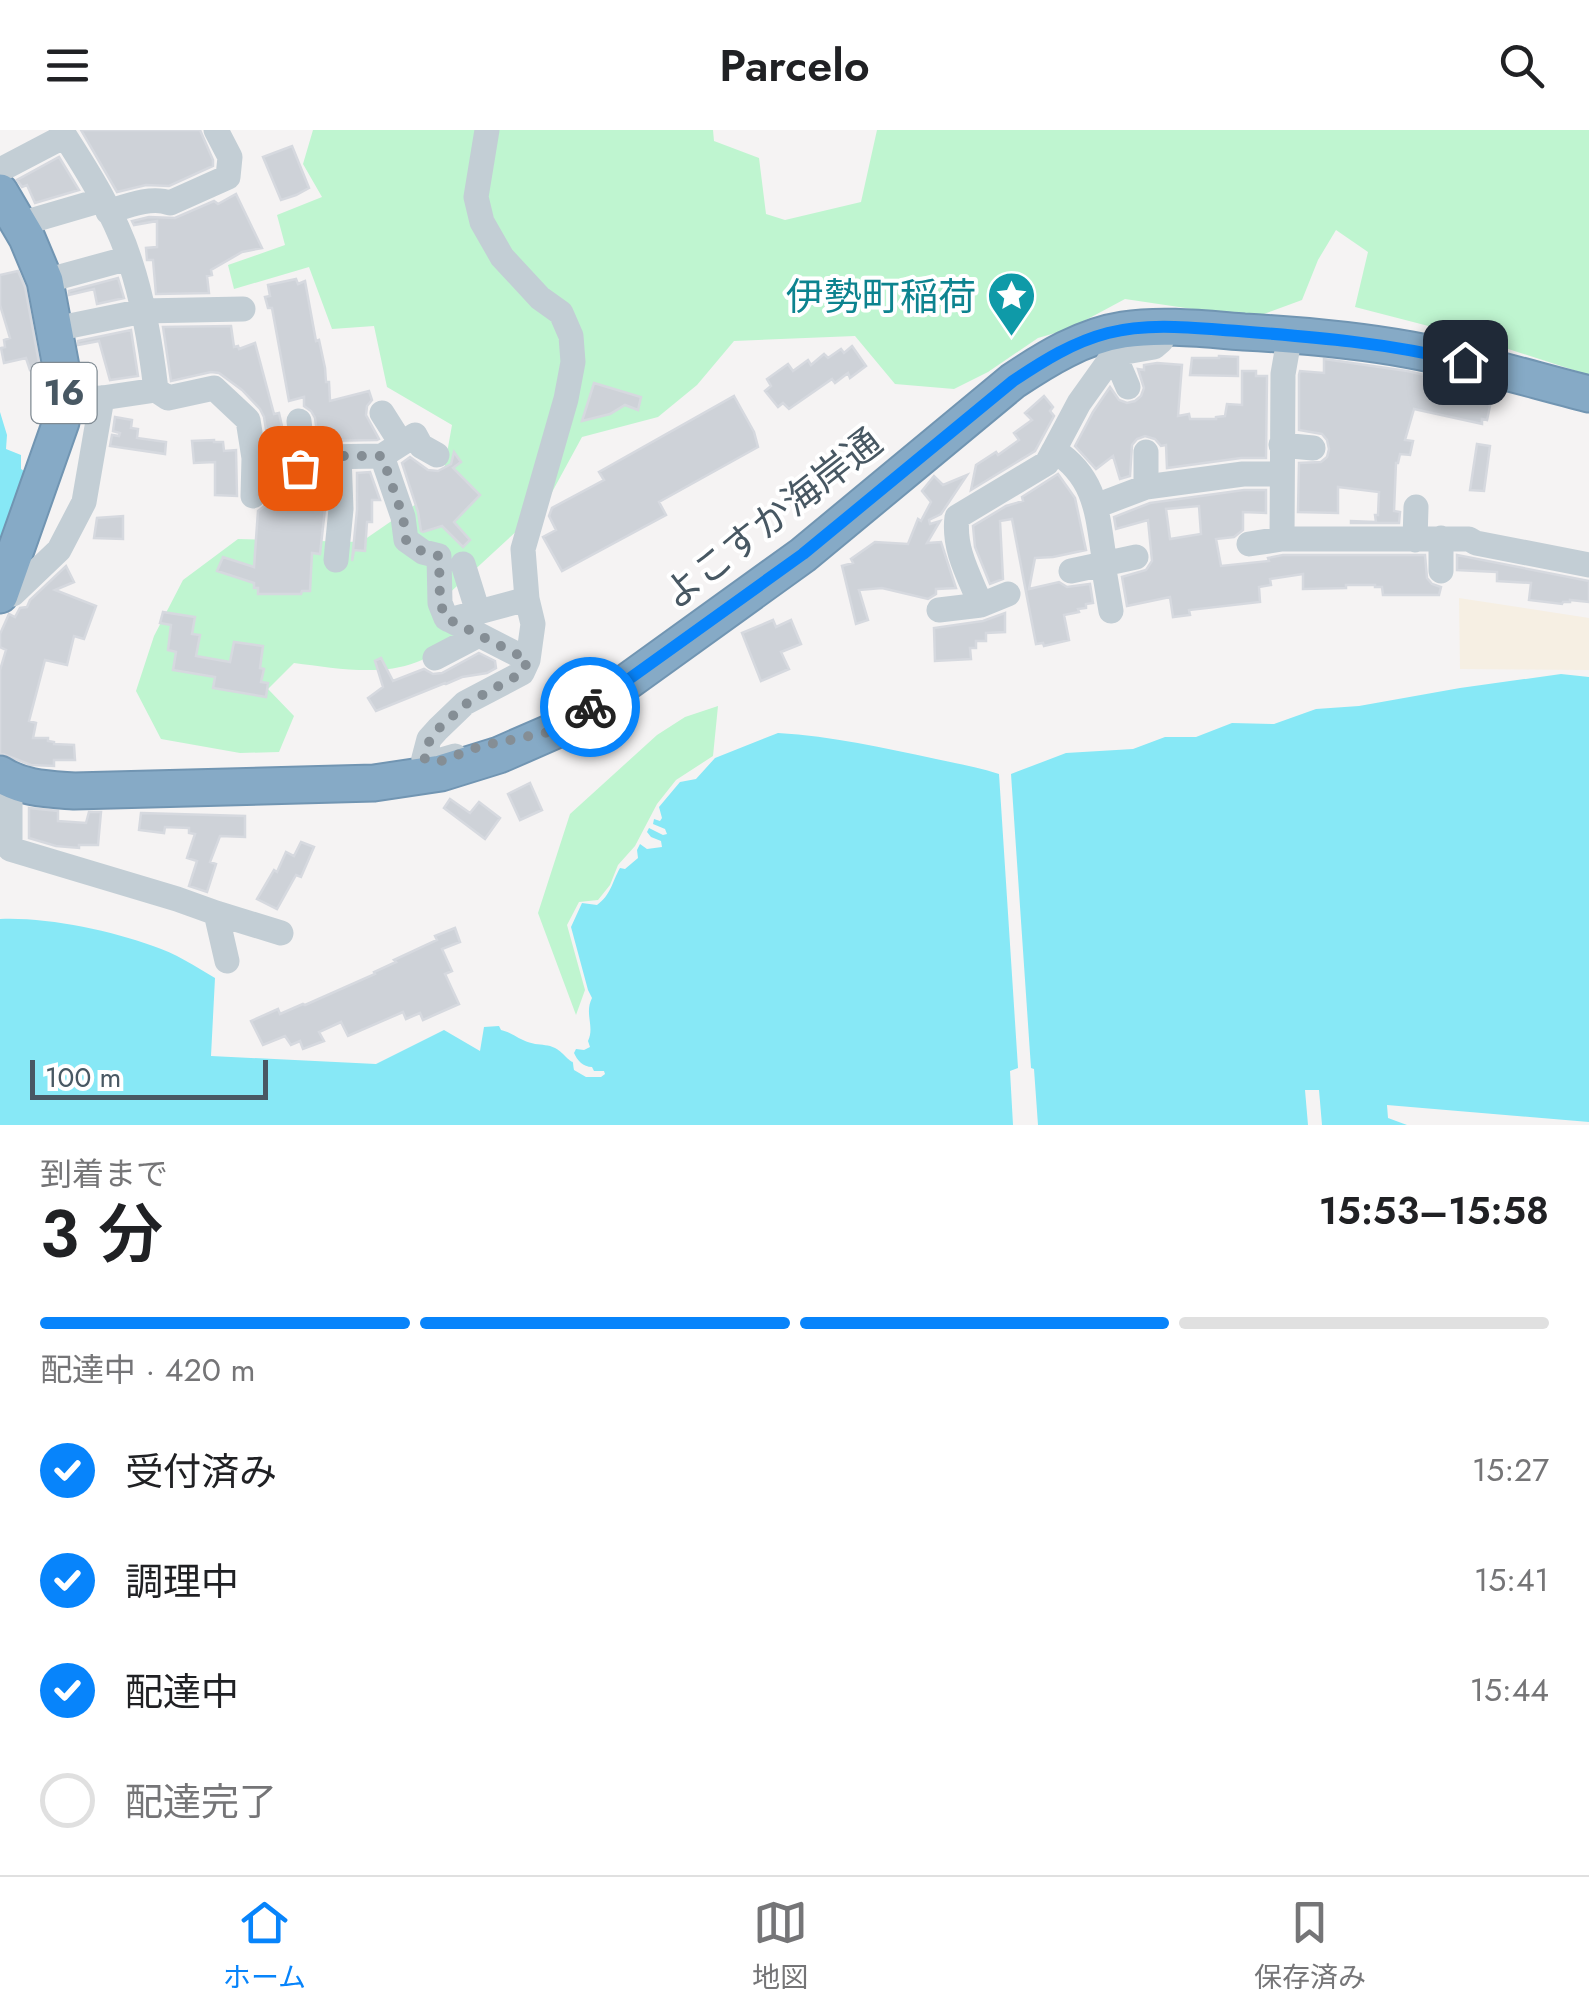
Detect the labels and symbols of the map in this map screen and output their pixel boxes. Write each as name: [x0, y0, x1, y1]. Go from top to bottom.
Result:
place label: 伊勢町稲荷: [786, 269, 976, 324]
place icon: 伊勢町稲荷: [985, 270, 1037, 338]
pin: [1423, 320, 1508, 405]
road number: 16: [32, 363, 96, 423]
street label: よこすか海岸通: [651, 415, 893, 621]
pin: [258, 426, 343, 511]
courier: [540, 657, 640, 757]
scale bar: [30, 1055, 268, 1100]

